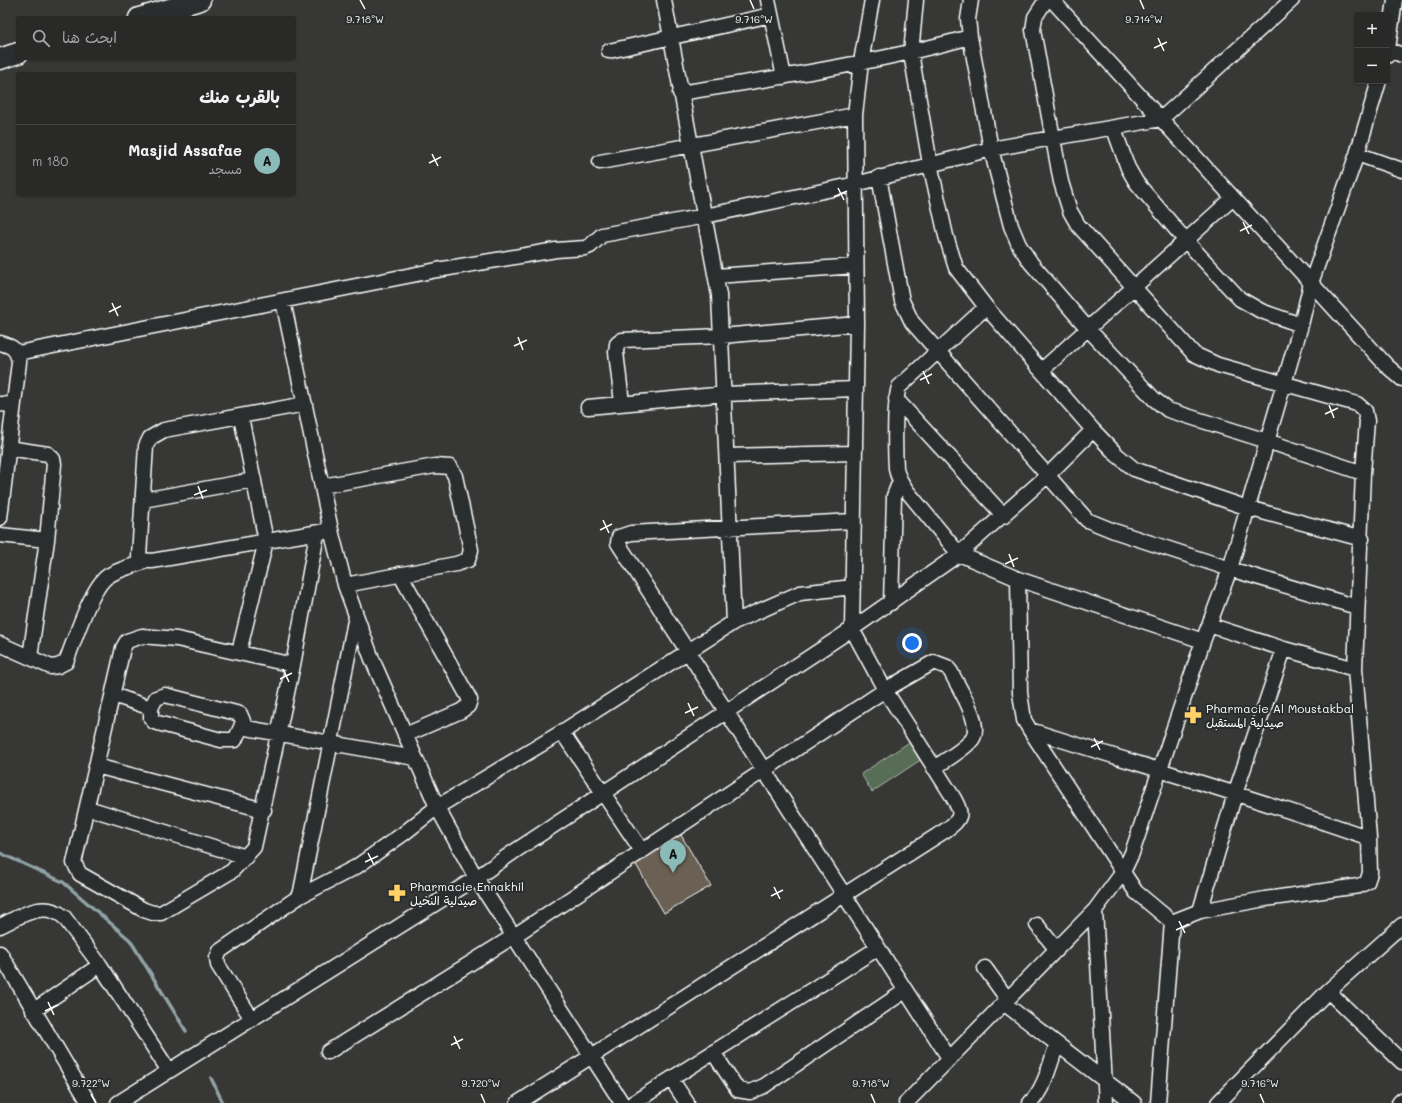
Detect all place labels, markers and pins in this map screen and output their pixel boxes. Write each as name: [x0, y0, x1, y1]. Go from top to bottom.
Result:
place label: Pharmacie Al Moustakbal صيدلية المستقبل: [1206, 700, 1354, 731]
pharmacy icon: Pharmacie Al Moustakbal صيدلية المستقبل: [1183, 705, 1203, 725]
pin: A: [660, 840, 686, 873]
place label: Pharmacie Ennakhil صيدلية النخيل: [410, 878, 524, 908]
pharmacy icon: Pharmacie Ennakhil صيدلية النخيل: [387, 883, 407, 903]

